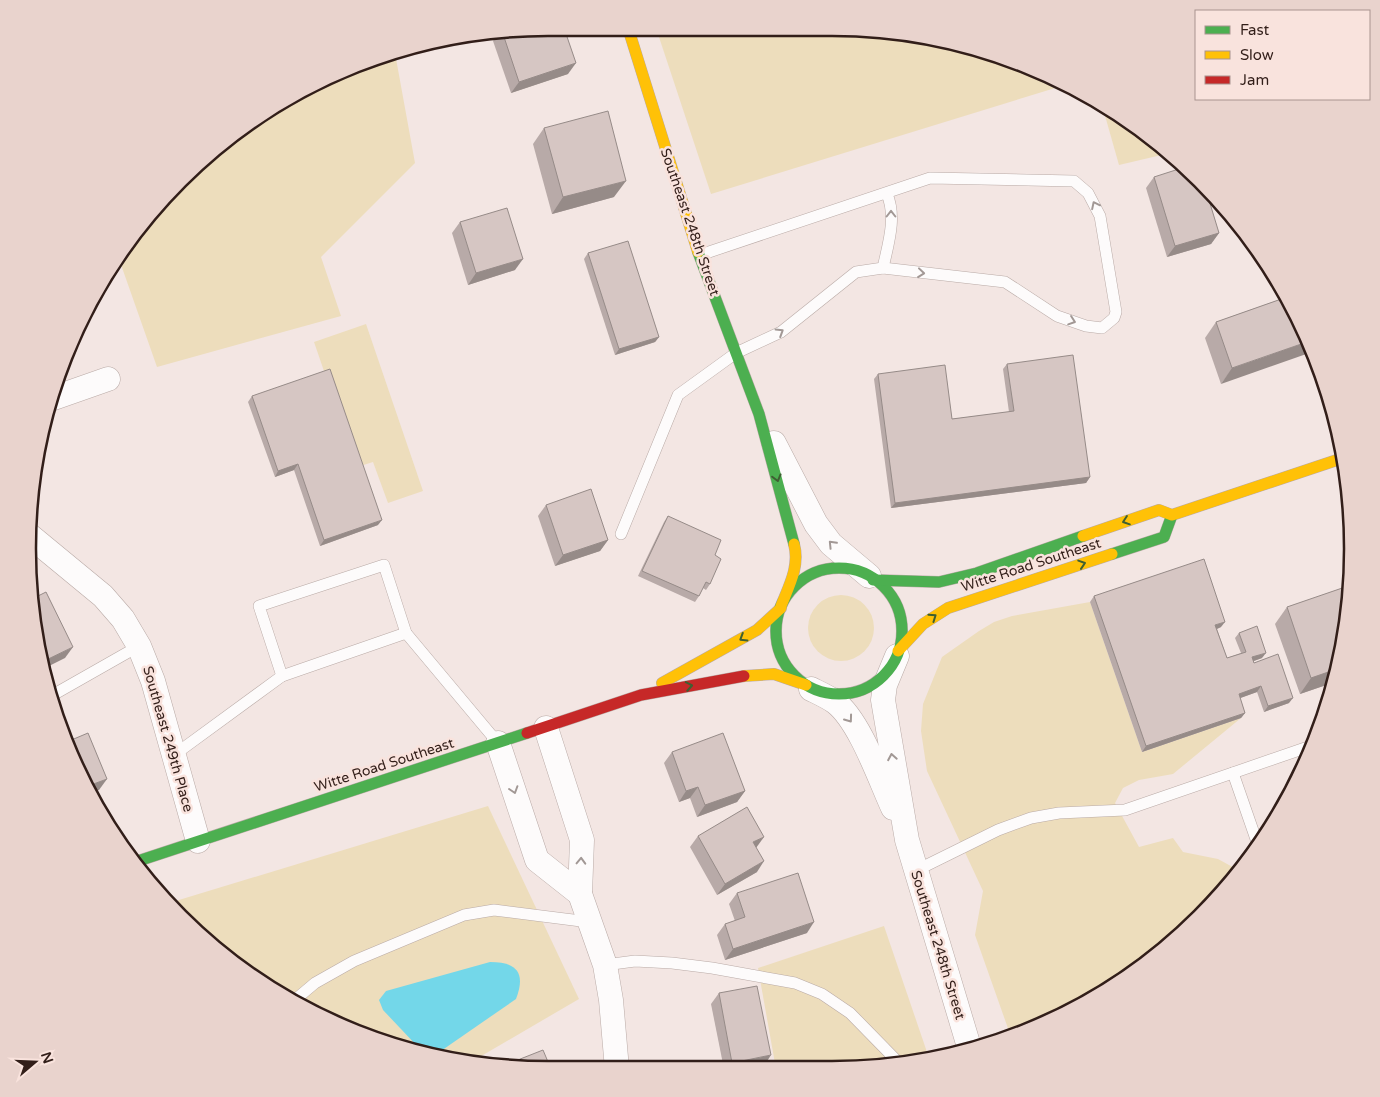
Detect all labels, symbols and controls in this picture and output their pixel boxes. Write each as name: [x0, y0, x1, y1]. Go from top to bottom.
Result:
legend: [1195, 10, 1370, 100]
text: Fast: [1240, 21, 1270, 39]
text: Slow: [1240, 46, 1274, 64]
text: Jam: [1240, 71, 1269, 89]
street label: Southeast 248th Street: [657, 146, 723, 299]
one-way arrow: [1091, 201, 1101, 210]
one-way arrow: [886, 210, 896, 218]
one-way arrow: [918, 267, 926, 278]
one-way arrow: [1068, 316, 1076, 326]
one-way arrow: [775, 328, 784, 338]
one-way arrow: [771, 473, 781, 481]
one-way arrow: [1123, 515, 1131, 525]
street label: Witte Road Southeast: [959, 534, 1104, 596]
one-way arrow: [829, 541, 838, 550]
one-way arrow: [1077, 560, 1085, 570]
one-way arrow: [927, 614, 936, 623]
one-way arrow: [739, 632, 748, 642]
street label: Southeast 249th Place: [139, 664, 197, 814]
one-way arrow: [685, 681, 693, 691]
one-way arrow: [843, 713, 851, 722]
street label: Witte Road Southeast: [312, 734, 457, 796]
one-way arrow: [888, 753, 898, 761]
one-way arrow: [508, 785, 518, 793]
one-way arrow: [576, 856, 586, 864]
street label: Southeast 248th Street: [907, 868, 969, 1022]
north arrow: [10, 1037, 60, 1087]
text: N: [37, 1050, 57, 1066]

